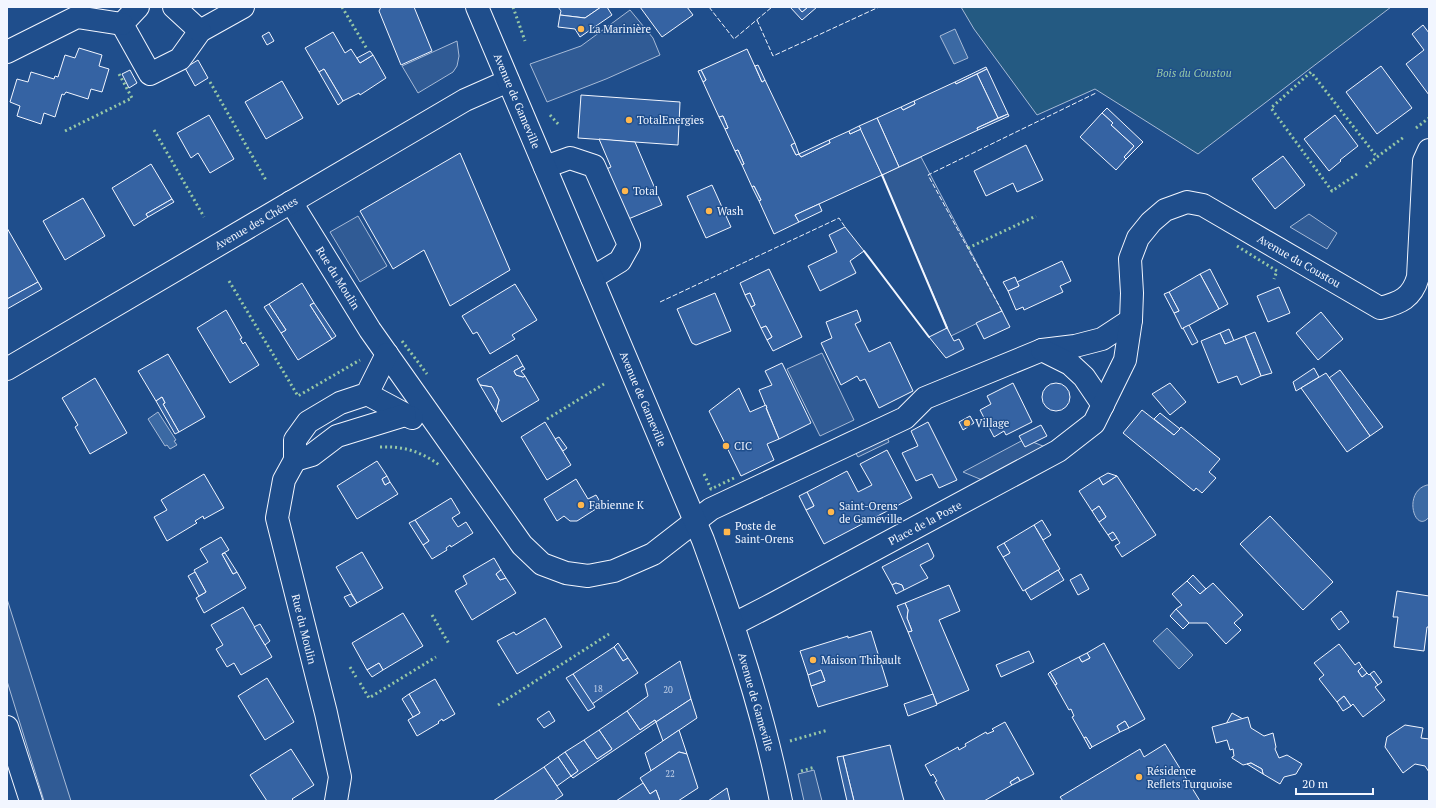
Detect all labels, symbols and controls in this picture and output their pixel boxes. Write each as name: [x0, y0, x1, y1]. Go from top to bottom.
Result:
place label: La Marinière: [589, 22, 651, 36]
marker: La Marinière: [576, 24, 586, 34]
street label: Avenue de Gameville: [491, 51, 544, 151]
park label: Bois du Coustou: [1155, 66, 1232, 80]
place label: TotalEnergies: [637, 113, 704, 127]
marker: TotalEnergies: [624, 115, 634, 125]
place label: Total: [633, 184, 658, 198]
marker: Total: [620, 186, 630, 196]
street label: Avenue des Chênes: [212, 193, 300, 252]
place label: Wash: [717, 204, 744, 218]
marker: Wash: [704, 206, 714, 216]
street label: Avenue du Coustou: [1255, 231, 1344, 291]
street label: Rue du Moulin: [313, 244, 363, 313]
street label: Avenue de Gameville: [617, 349, 670, 449]
place label: Village: [975, 416, 1010, 430]
marker: Village: [962, 418, 972, 428]
place label: CIC: [734, 439, 752, 453]
marker: CIC: [721, 441, 731, 451]
place label: Fabienne K: [589, 498, 645, 512]
street label: Place de la Poste: [886, 498, 964, 548]
place label: Saint-Orens de Gameville: [839, 499, 903, 526]
marker: Fabienne K: [576, 500, 586, 510]
marker: Saint-Orens de Gameville: [826, 507, 836, 517]
place label: Poste de Saint-Orens: [735, 519, 794, 546]
marker: Poste de Saint-Orens: [722, 527, 732, 537]
street label: Rue du Moulin: [289, 593, 320, 666]
street label: Avenue de Gameville: [735, 651, 777, 753]
place label: Maison Thibault: [821, 653, 901, 667]
marker: Maison Thibault: [808, 655, 818, 665]
house number: 18: [593, 683, 603, 695]
house number: 20: [663, 684, 673, 696]
place label: Résidence Reflets Turquoise: [1147, 764, 1233, 791]
house number: 22: [665, 768, 675, 780]
scale bar: [1296, 770, 1373, 796]
marker: Résidence Reflets Turquoise: [1134, 772, 1144, 782]
text: 20 m: [1302, 776, 1329, 791]

